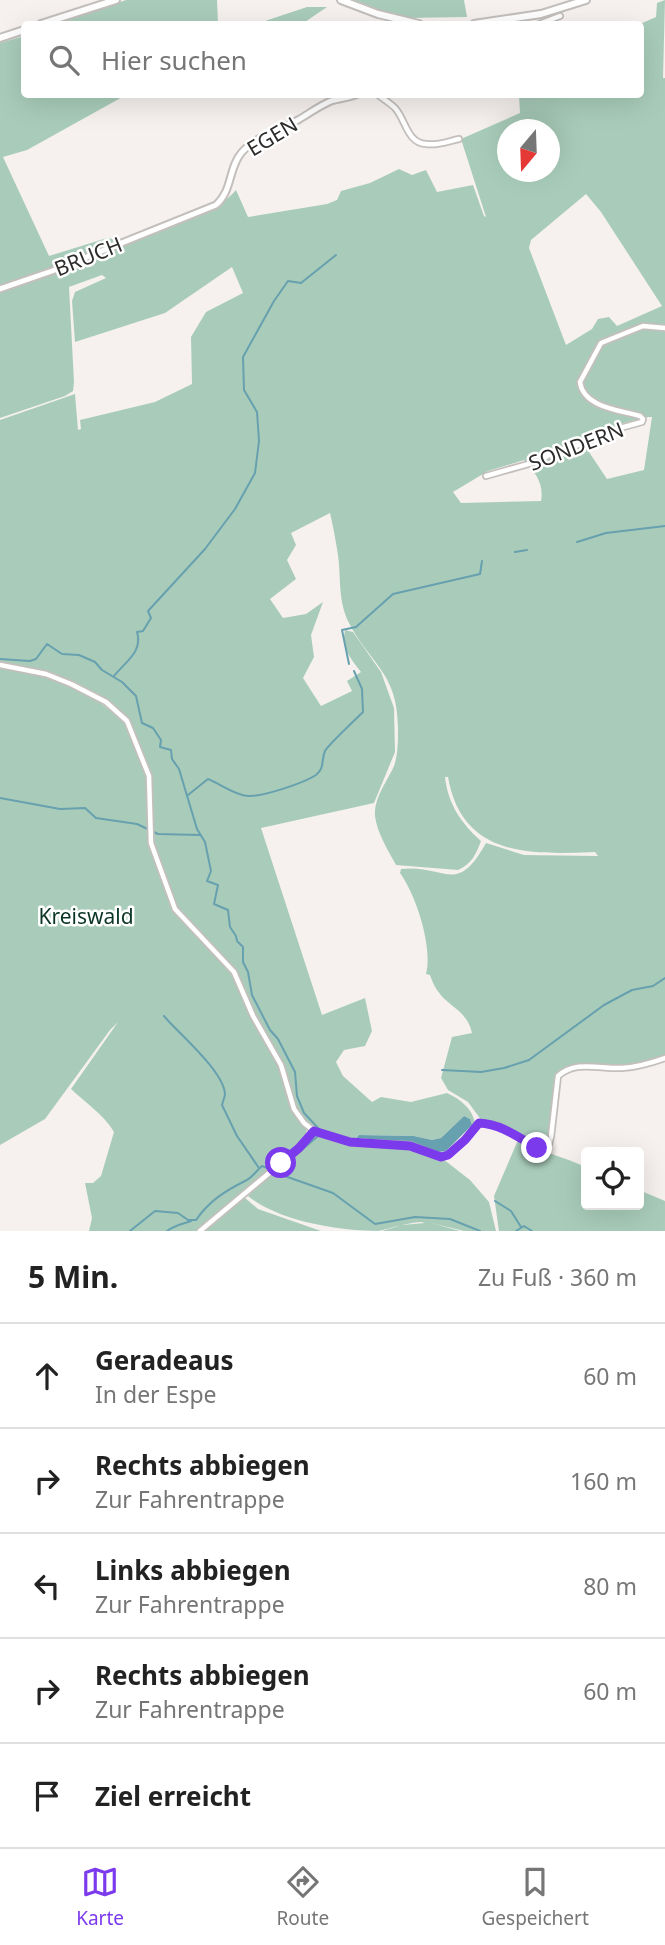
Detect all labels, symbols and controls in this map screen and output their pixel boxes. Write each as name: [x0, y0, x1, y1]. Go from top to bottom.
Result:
search box: [21, 21, 644, 98]
icon: search: [45, 41, 83, 79]
text: Hier suchen: [101, 42, 247, 78]
street label: EGEN: [241, 110, 303, 162]
north arrow: [497, 119, 560, 182]
street label: BRUCH: [50, 230, 126, 282]
street label: SONDERN: [524, 415, 628, 477]
park label: Kreiswald: [38, 902, 134, 930]
route end: [521, 1132, 552, 1163]
route start: [265, 1147, 296, 1178]
map controls: [581, 1147, 644, 1210]
button: locate: [581, 1147, 644, 1210]
text: 5 Min.: [28, 1256, 118, 1297]
text: Zu Fuß · 360 m: [478, 1261, 637, 1293]
text: Geradeaus: [95, 1342, 234, 1378]
icon: ahead: [28, 1357, 66, 1395]
text: 60 m: [583, 1360, 637, 1392]
text: In der Espe: [95, 1378, 217, 1410]
text: Rechts abbiegen: [95, 1447, 310, 1483]
icon: right: [28, 1462, 66, 1500]
text: 160 m: [570, 1465, 637, 1497]
text: Zur Fahrentrappe: [95, 1483, 285, 1515]
text: Links abbiegen: [95, 1552, 291, 1588]
icon: left: [28, 1567, 66, 1605]
text: 80 m: [583, 1570, 637, 1602]
text: Zur Fahrentrappe: [95, 1588, 285, 1620]
text: Rechts abbiegen: [95, 1657, 310, 1693]
icon: right: [28, 1672, 66, 1710]
text: 60 m: [583, 1675, 637, 1707]
text: Zur Fahrentrappe: [95, 1693, 285, 1725]
icon: arrive: [28, 1777, 66, 1815]
text: Ziel erreicht: [95, 1778, 251, 1814]
tab: Karte: [76, 1863, 124, 1931]
tab: Route: [276, 1863, 329, 1931]
tab: Gespeichert: [482, 1863, 589, 1931]

